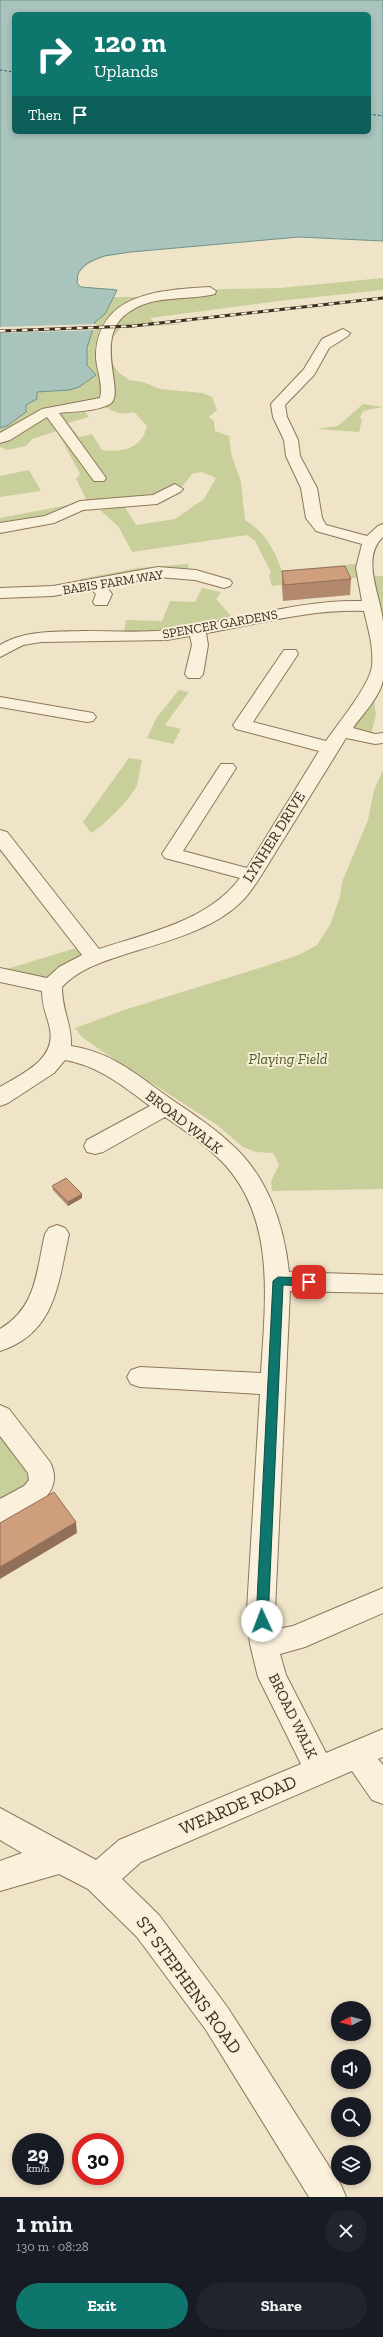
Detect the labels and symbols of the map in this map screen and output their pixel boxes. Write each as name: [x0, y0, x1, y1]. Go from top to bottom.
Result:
street label: BABIS FARM WAY: [62, 567, 164, 597]
street label: SPENCER GARDENS: [161, 606, 279, 642]
street label: LYNHER DRIVE: [239, 788, 309, 886]
park label: Playing Field: [248, 1050, 328, 1068]
street label: BROAD WALK: [142, 1086, 226, 1158]
pin: [292, 1265, 326, 1299]
position arrow: [241, 1600, 283, 1642]
street label: BROAD WALK: [265, 1670, 322, 1762]
street label: WEARDE ROAD: [176, 1770, 300, 1840]
street label: ST STEPHENS ROAD: [132, 1912, 246, 2058]
north arrow: [331, 2001, 371, 2041]
speed limit sign: 30: [72, 2133, 124, 2185]

